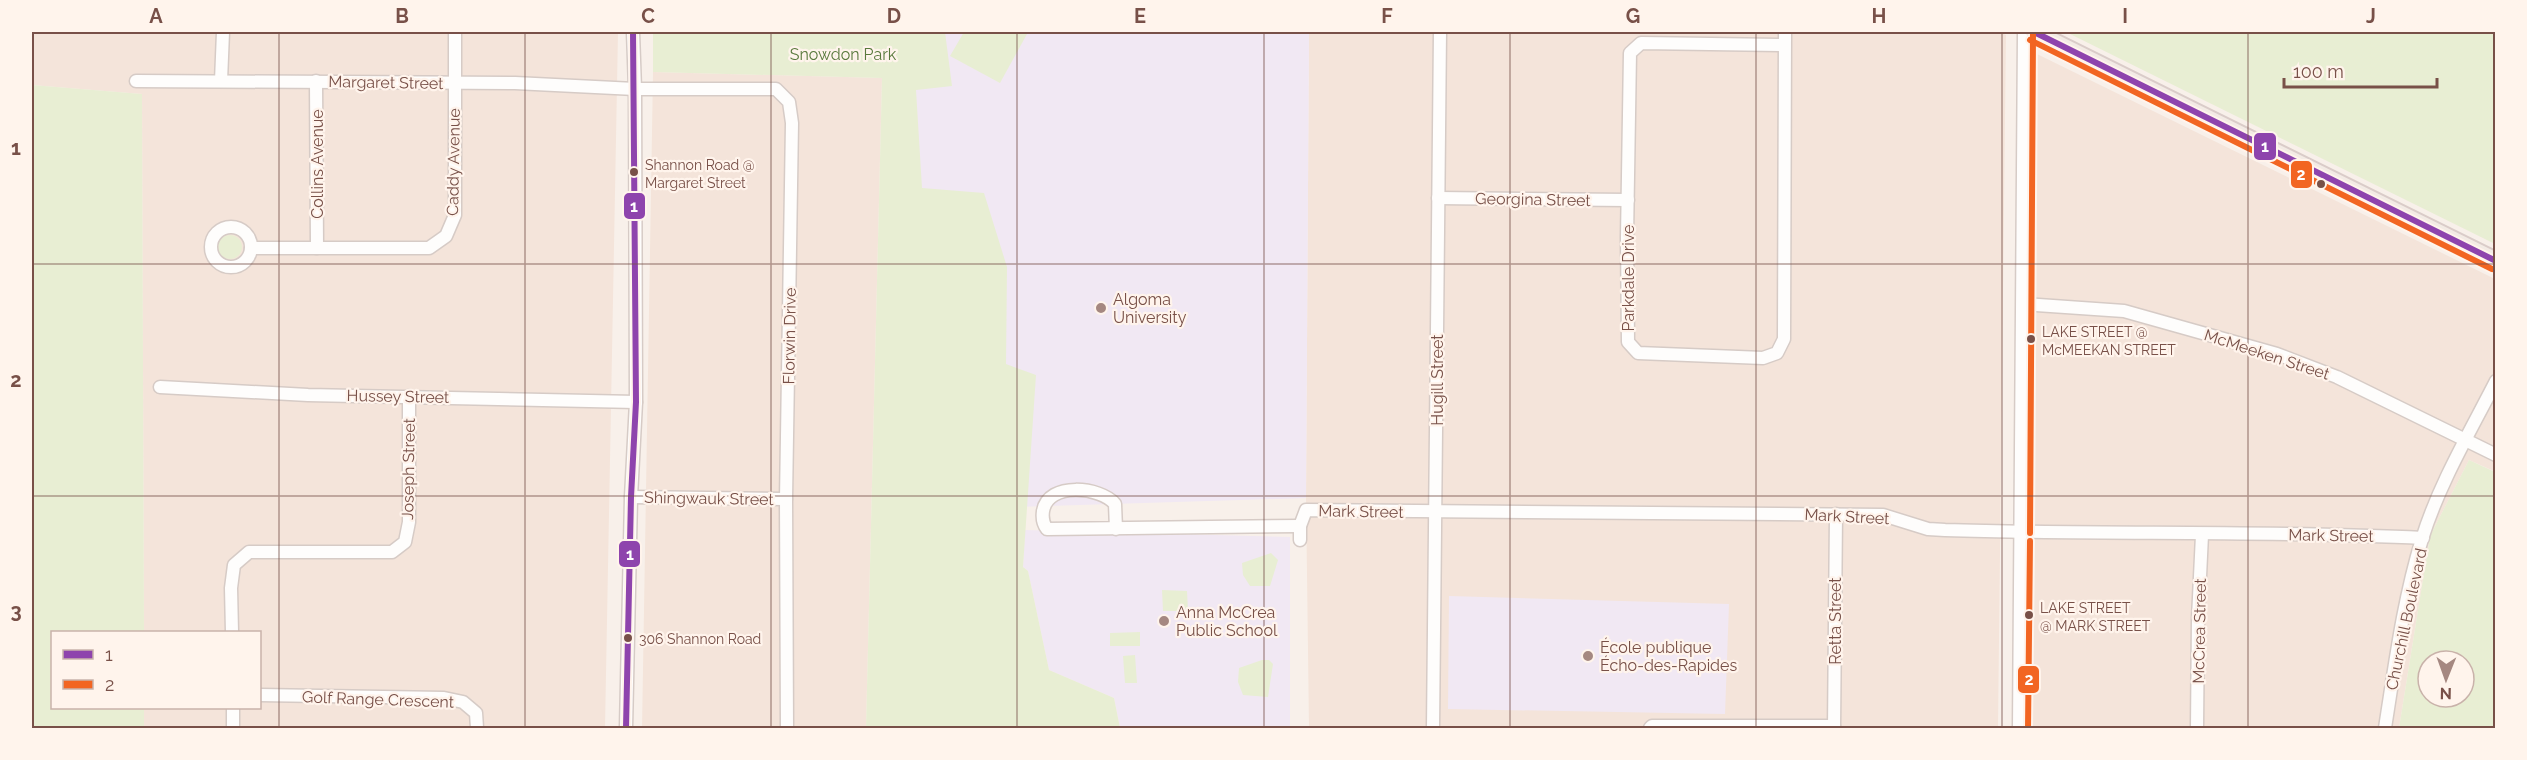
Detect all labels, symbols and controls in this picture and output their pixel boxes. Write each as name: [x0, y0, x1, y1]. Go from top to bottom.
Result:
text: A: [149, 4, 163, 28]
text: B: [395, 4, 409, 28]
text: C: [641, 4, 655, 28]
text: D: [887, 4, 901, 28]
text: E: [1134, 4, 1146, 28]
text: F: [1381, 4, 1393, 28]
text: G: [1626, 4, 1640, 28]
text: H: [1872, 4, 1886, 28]
text: I: [2122, 4, 2128, 28]
text: J: [2366, 4, 2376, 28]
park label: Snowdon Park: [790, 45, 897, 64]
scale bar: [2284, 51, 2437, 89]
text: 100 m: [2293, 61, 2344, 82]
street label: Margaret Street: [328, 72, 444, 93]
street label: Caddy Avenue: [443, 108, 464, 216]
street label: Collins Avenue: [308, 109, 327, 219]
line badge: 1: [2253, 132, 2277, 161]
text: 1: [11, 136, 21, 160]
text: 1: [2261, 137, 2269, 156]
place label: Shannon Road @ Margaret Street: [645, 157, 755, 191]
line badge: 2: [2290, 160, 2313, 189]
text: 2: [2296, 165, 2306, 184]
marker: Shannon Road @ Margaret Street: [628, 166, 640, 178]
unlabelled marker: [2315, 178, 2327, 190]
street label: Georgina Street: [1475, 189, 1592, 210]
line badge: 1: [623, 192, 646, 220]
text: 1: [630, 197, 638, 216]
street label: Parkdale Drive: [1619, 225, 1638, 331]
street label: Florwin Drive: [779, 287, 800, 385]
place label: Algoma University: [1113, 290, 1187, 327]
marker: Algoma University: [1094, 301, 1108, 315]
place label: LAKE STREET @ McMEEKAN STREET: [2042, 324, 2176, 358]
street label: McMeeken Street: [2202, 325, 2332, 384]
marker: LAKE STREET @ McMEEKAN STREET: [2025, 333, 2037, 345]
street label: Hugill Street: [1428, 334, 1447, 426]
text: 2: [10, 368, 22, 392]
street label: Hussey Street: [347, 386, 450, 407]
street label: Joseph Street: [398, 417, 419, 520]
street label: Shingwauk Street: [644, 488, 775, 509]
street label: Mark Street: [1318, 501, 1404, 522]
street label: Mark Street: [1804, 505, 1891, 528]
street label: Mark Street: [2288, 525, 2374, 546]
line badge: 1: [618, 540, 641, 568]
text: 1: [626, 545, 634, 564]
street label: Churchill Boulevard: [2382, 546, 2431, 692]
street label: Retta Street: [1826, 577, 1845, 665]
street label: McCrea Street: [2189, 577, 2210, 684]
text: 3: [10, 599, 22, 623]
place label: LAKE STREET @ MARK STREET: [2040, 600, 2151, 634]
place label: Anna McCrea Public School: [1176, 603, 1278, 640]
marker: LAKE STREET @ MARK STREET: [2023, 609, 2035, 621]
marker: Anna McCrea Public School: [1157, 614, 1171, 628]
legend: [51, 631, 261, 709]
place label: 306 Shannon Road: [639, 631, 761, 647]
marker: 306 Shannon Road: [622, 632, 634, 644]
place label: École publique Écho-des-Rapides: [1600, 637, 1737, 675]
text: 1: [105, 644, 113, 665]
marker: École publique Écho-des-Rapides: [1581, 649, 1595, 663]
north arrow: [2416, 649, 2476, 709]
line badge: 2: [2017, 665, 2040, 694]
text: 2: [2024, 670, 2034, 689]
text: 2: [105, 674, 114, 695]
text: N: [2439, 684, 2452, 703]
street label: Golf Range Crescent: [302, 687, 455, 712]

